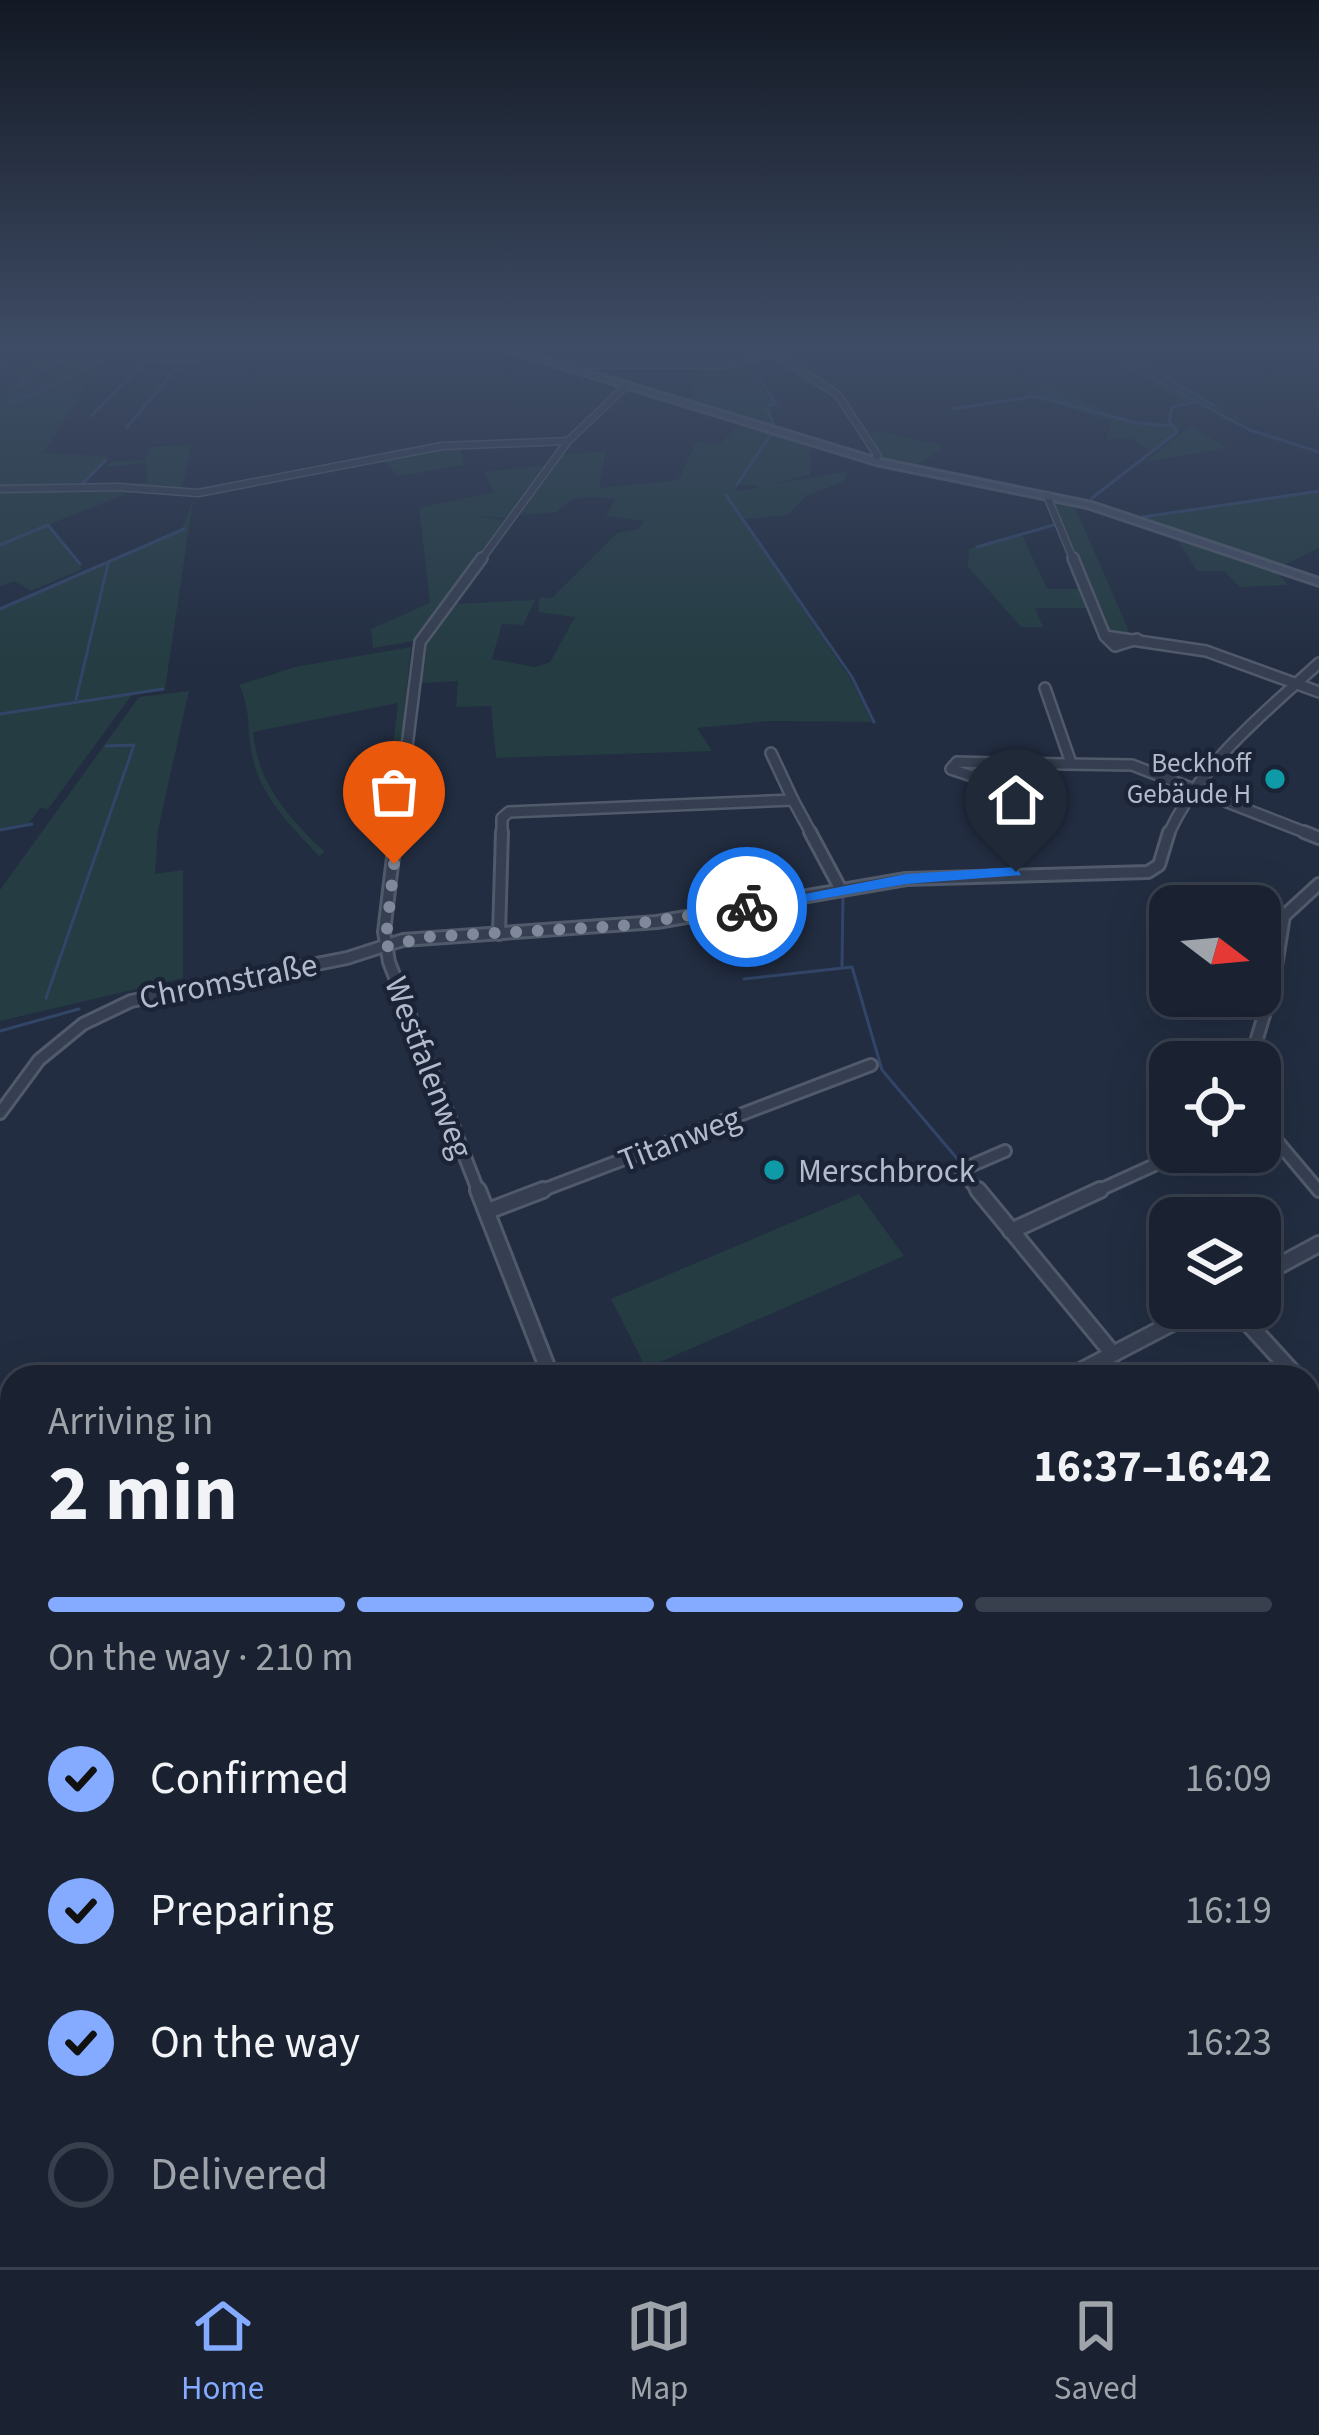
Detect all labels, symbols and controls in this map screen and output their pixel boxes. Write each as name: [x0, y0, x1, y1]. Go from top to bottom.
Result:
pin: [343, 741, 445, 864]
place label: Beckhoff Gebäude H: [1127, 744, 1252, 814]
pin: [965, 749, 1067, 872]
icon: bag: [361, 759, 427, 825]
marker: Beckhoff Gebäude H: [1262, 766, 1288, 792]
icon: home: [983, 767, 1049, 833]
courier: [687, 847, 807, 967]
icon: bike: [714, 874, 780, 940]
north arrow: [1149, 885, 1281, 1017]
map controls: [1149, 885, 1281, 1329]
street label: Chromstraße: [135, 941, 321, 1022]
street label: Westfalenweg: [372, 970, 485, 1166]
button: locate: [1149, 1041, 1281, 1173]
street label: Titanweg: [612, 1095, 748, 1184]
place label: Merschbrock: [798, 1148, 976, 1195]
marker: Merschbrock: [761, 1157, 787, 1183]
button: layers: [1149, 1197, 1281, 1329]
text: Arriving in: [48, 1394, 213, 1450]
text: 16:37–16:42: [1033, 1435, 1272, 1499]
text: 2 min: [48, 1439, 238, 1550]
text: On the way · 210 m: [48, 1630, 354, 1686]
icon: check: [48, 1746, 114, 1812]
text: Confirmed: [150, 1747, 349, 1811]
text: 16:09: [1185, 1751, 1272, 1807]
icon: check: [48, 1878, 114, 1944]
text: Preparing: [150, 1879, 334, 1943]
text: 16:19: [1185, 1883, 1272, 1939]
icon: check: [48, 2010, 114, 2076]
text: On the way: [150, 2011, 360, 2075]
text: 16:23: [1185, 2015, 1272, 2071]
text: Delivered: [150, 2143, 328, 2207]
tab: Home: [181, 2293, 264, 2412]
tab: Map: [626, 2293, 692, 2412]
tab: Saved: [1054, 2293, 1138, 2412]

